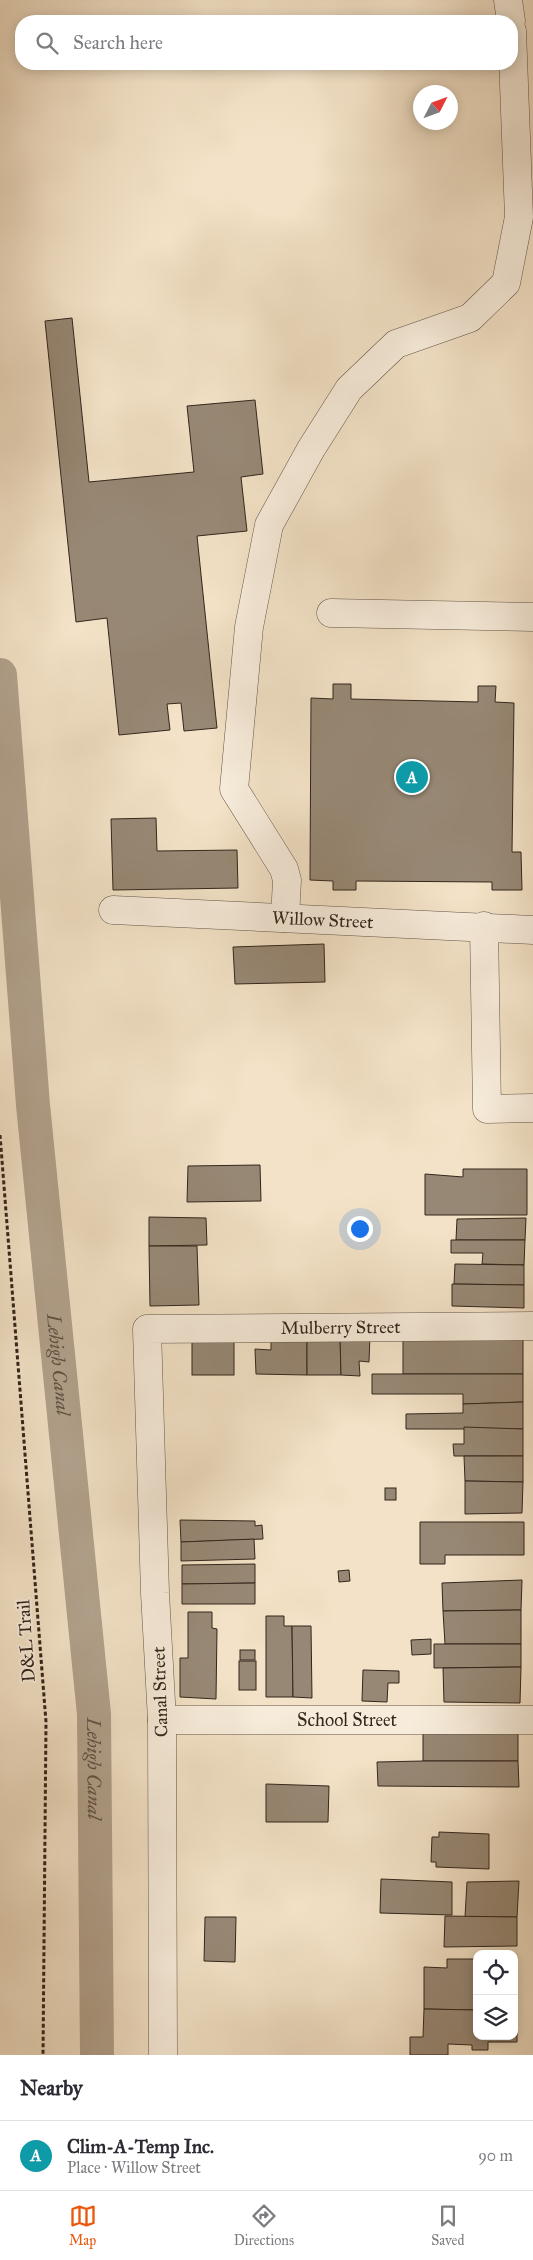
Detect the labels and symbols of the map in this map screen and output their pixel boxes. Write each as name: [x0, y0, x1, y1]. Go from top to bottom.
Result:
north arrow: [413, 85, 458, 130]
pin: A: [396, 758, 428, 796]
street label: Willow Street: [272, 907, 375, 933]
your location: [347, 1216, 373, 1242]
water label: Lehigh Canal: [42, 1312, 75, 1418]
street label: Mulberry Street: [281, 1316, 401, 1339]
street label: D&L Trail: [12, 1599, 40, 1683]
street label: Canal Street: [147, 1646, 173, 1738]
street label: School Street: [297, 1709, 398, 1731]
water label: Lehigh Canal: [82, 1717, 106, 1822]

